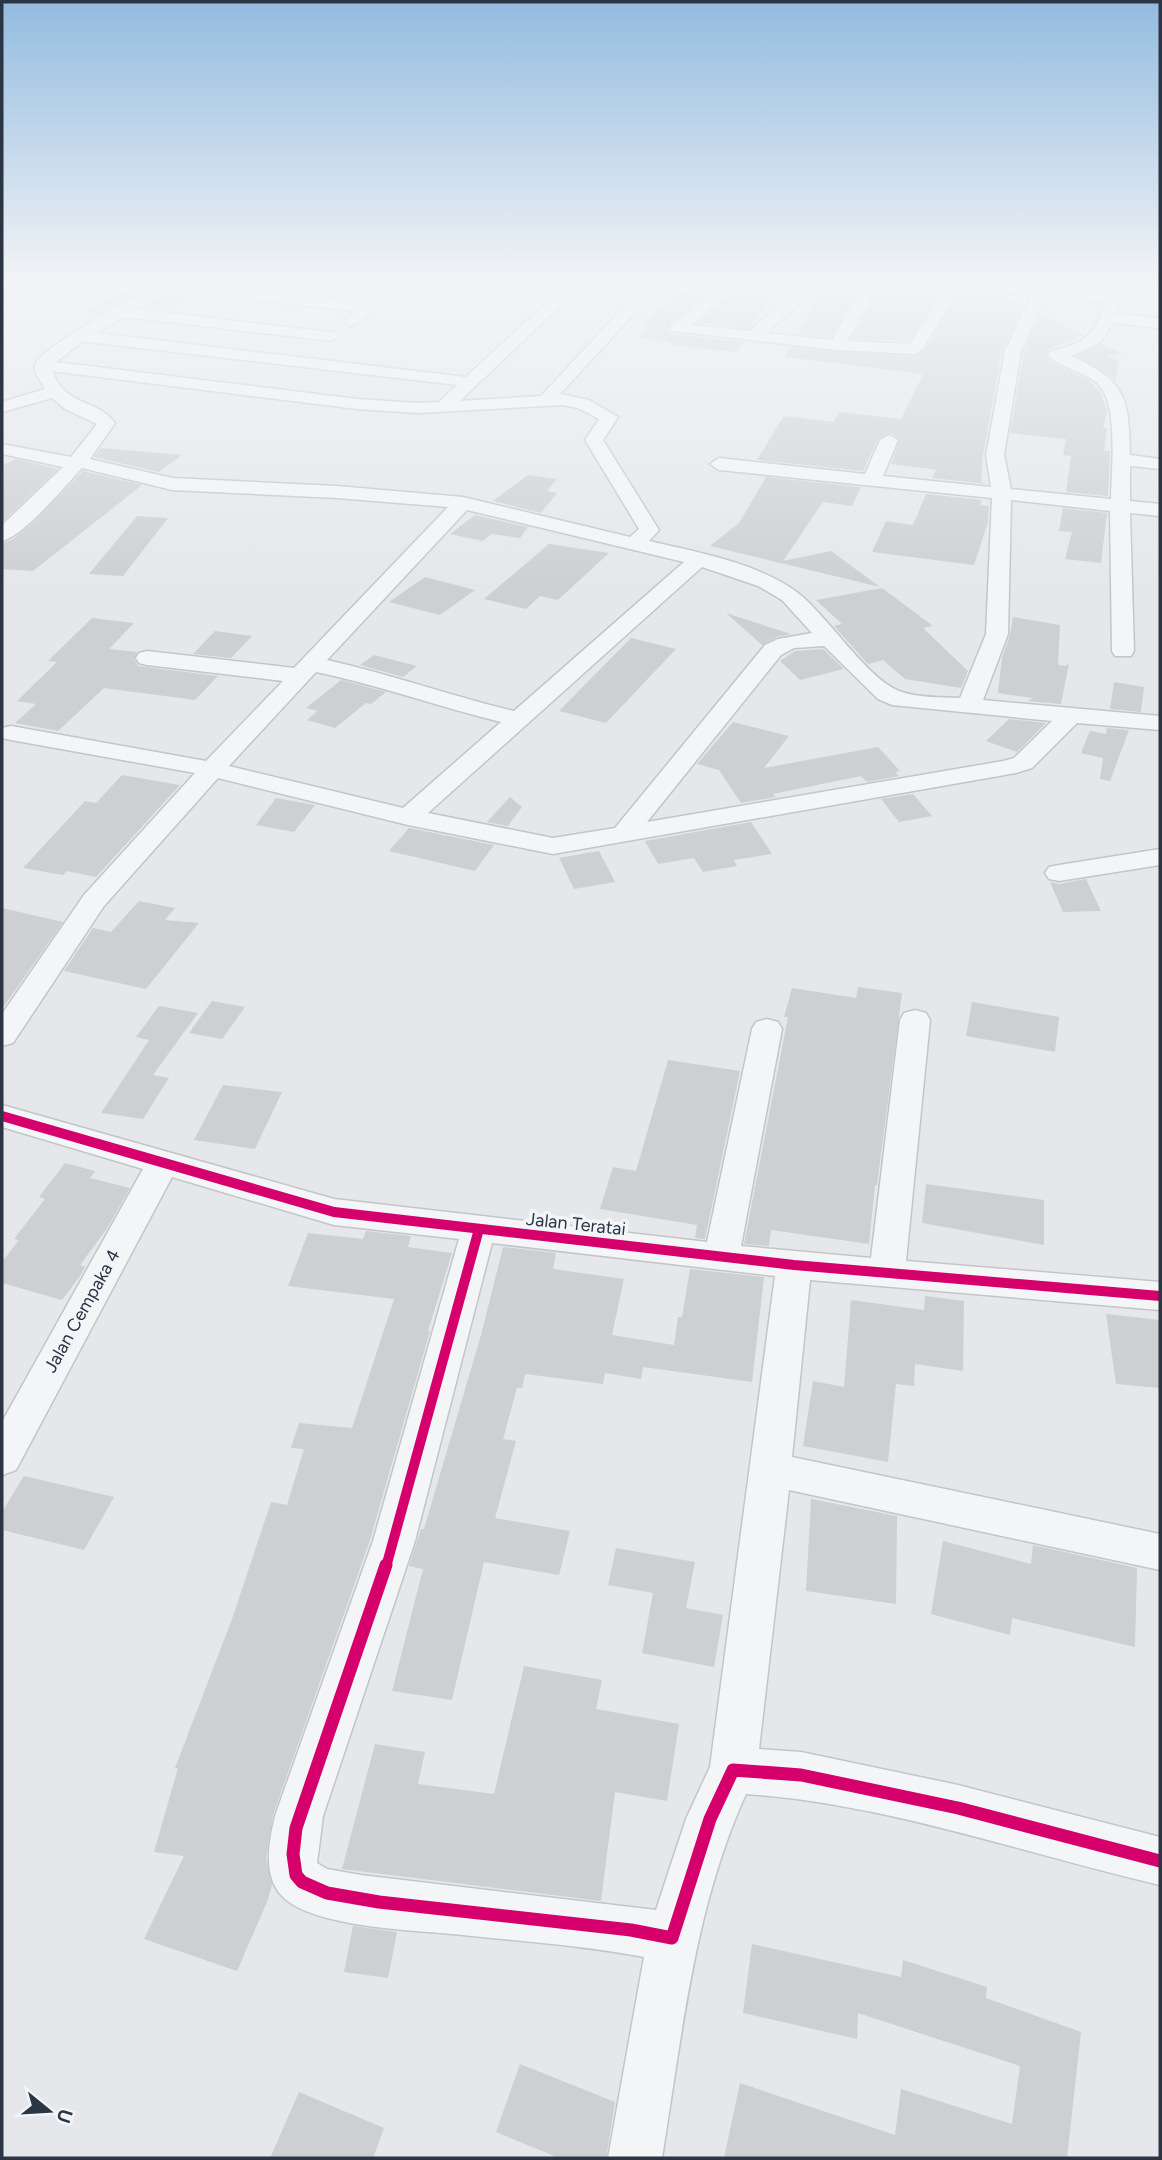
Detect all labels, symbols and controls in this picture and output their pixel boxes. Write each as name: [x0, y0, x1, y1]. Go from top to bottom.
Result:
street label: Jalan Teratai: [525, 1208, 627, 1240]
street label: Jalan Cempaka 4: [39, 1246, 125, 1376]
north arrow: [14, 2076, 84, 2146]
text: U: [52, 2106, 78, 2126]

